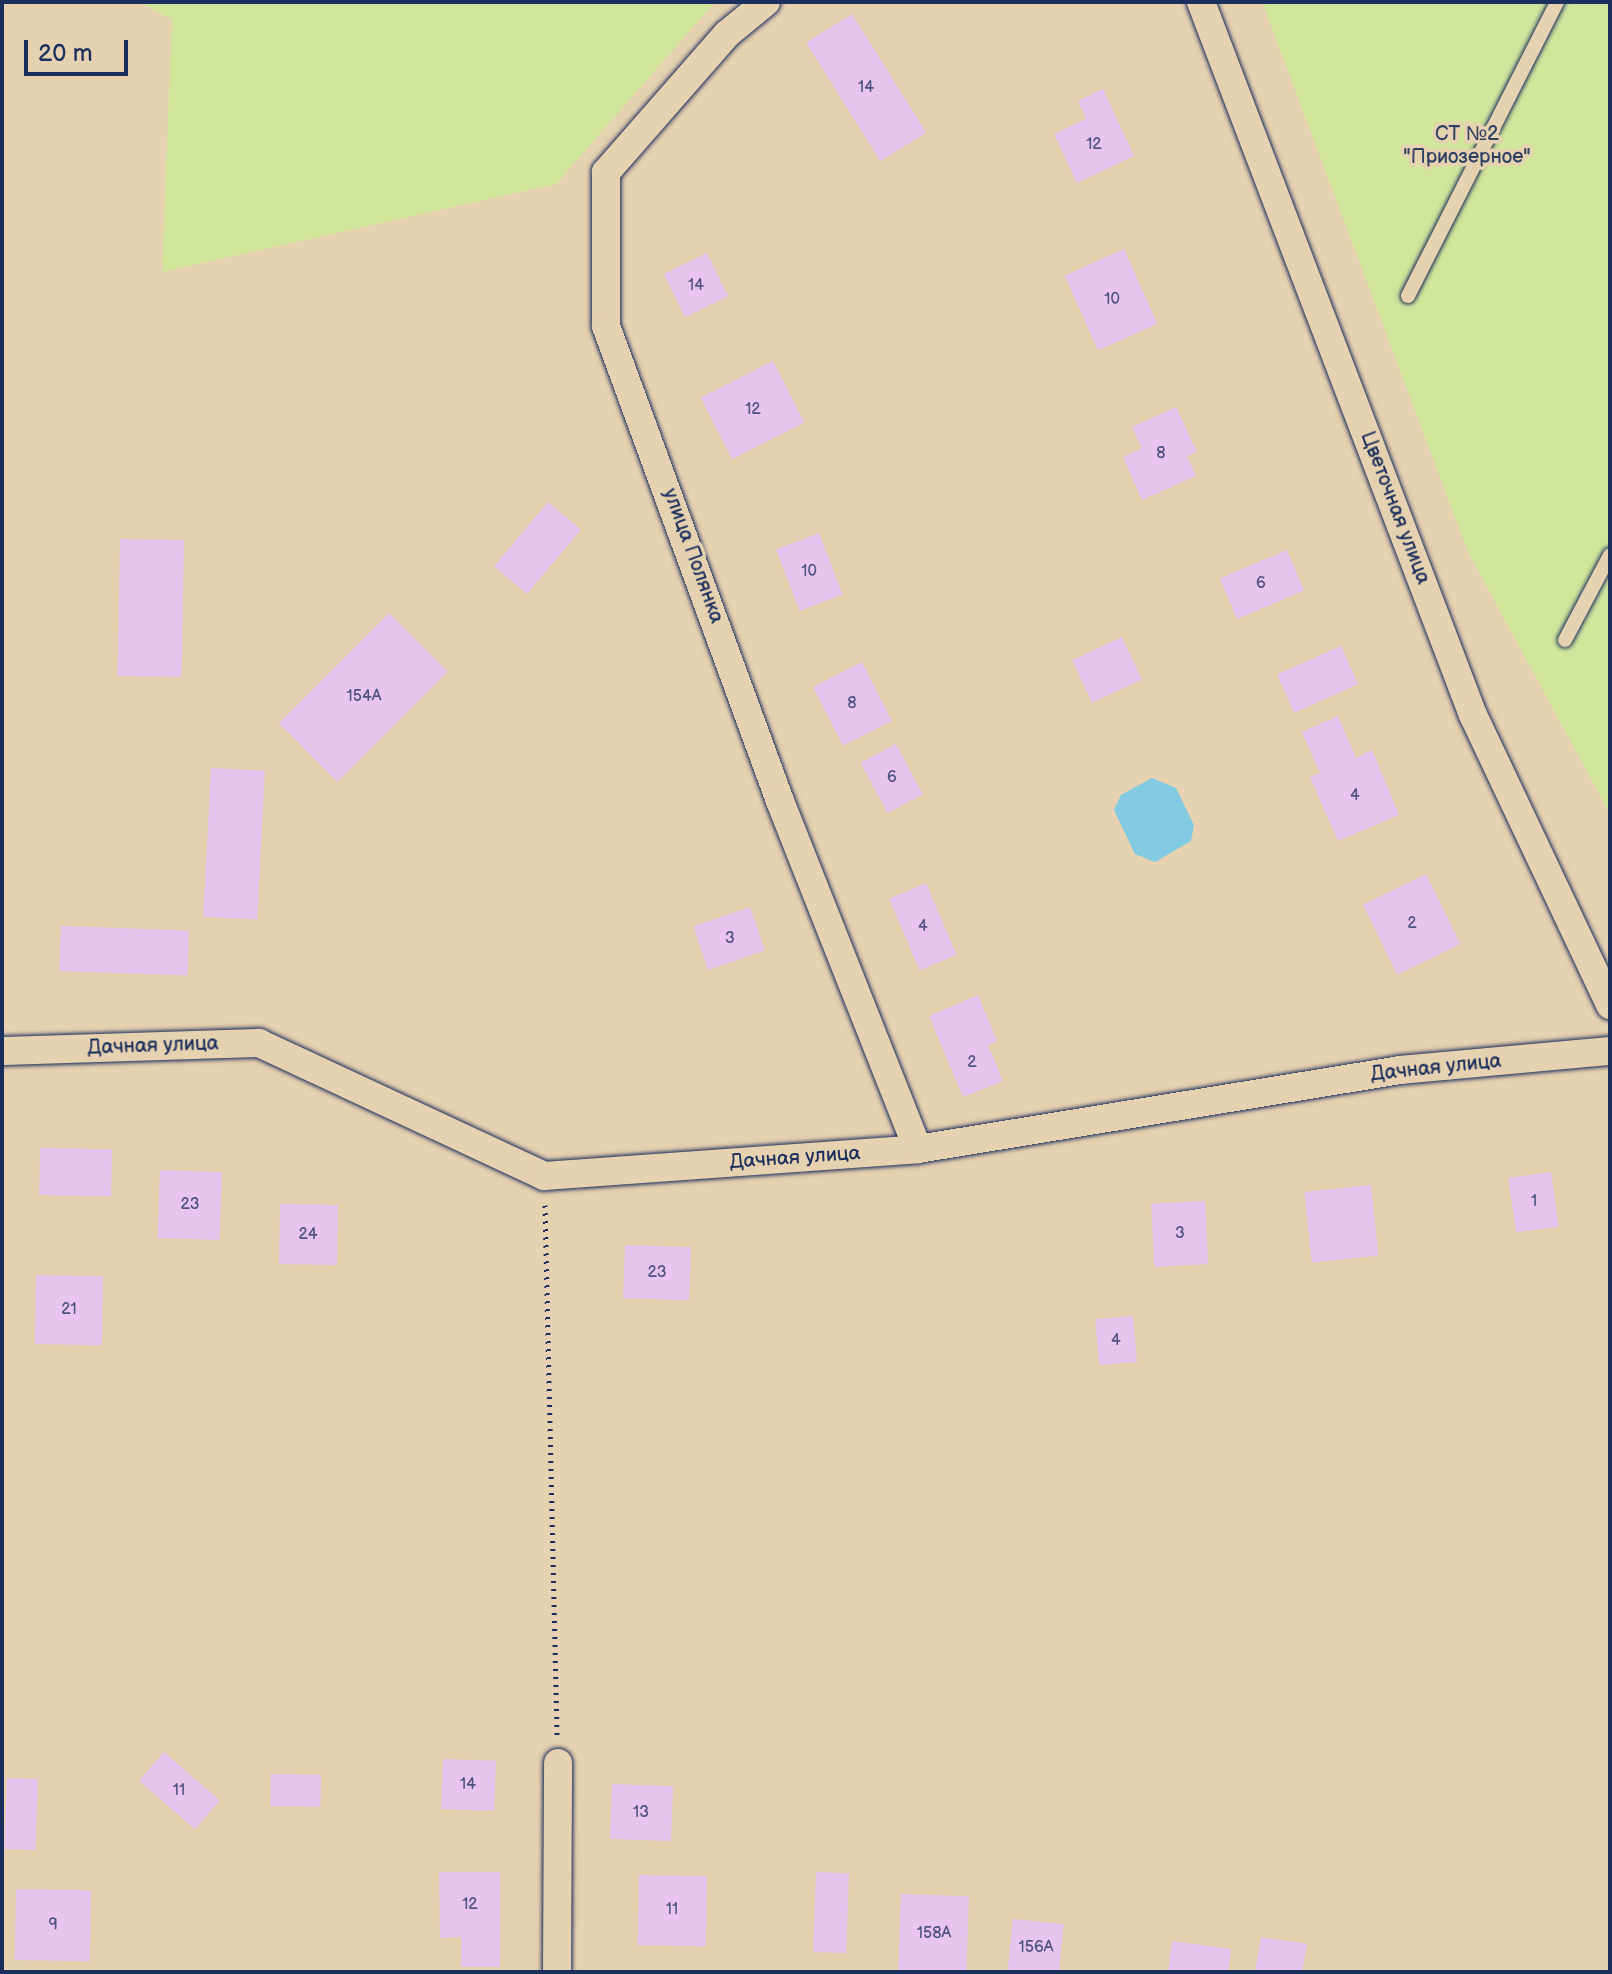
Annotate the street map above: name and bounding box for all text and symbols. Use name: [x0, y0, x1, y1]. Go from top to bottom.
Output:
scale bar: [28, 24, 132, 74]
text: 20 m: [38, 39, 93, 68]
house number: 14: [858, 78, 874, 98]
park label: СТ №2 "Приозерное": [1403, 122, 1531, 169]
house number: 12: [1086, 135, 1102, 155]
house number: 14: [688, 276, 704, 296]
house number: 10: [1104, 290, 1120, 310]
house number: 12: [745, 400, 761, 420]
street label: Цветочная улица: [1355, 428, 1435, 588]
house number: 8: [1156, 444, 1166, 464]
street label: улица Полянка: [657, 485, 729, 627]
house number: 10: [801, 562, 817, 582]
house number: 6: [1256, 574, 1266, 594]
house number: 154А: [347, 687, 381, 707]
house number: 8: [847, 694, 857, 714]
house number: 6: [887, 768, 897, 788]
house number: 4: [1350, 786, 1360, 806]
house number: 2: [1407, 914, 1417, 934]
house number: 4: [918, 917, 928, 937]
house number: 3: [725, 929, 735, 949]
street label: Дачная улица: [87, 1032, 219, 1060]
street label: Дачная улица: [1369, 1049, 1503, 1087]
house number: 2: [967, 1053, 977, 1073]
street label: Дачная улица: [729, 1141, 861, 1175]
house number: 1: [1531, 1192, 1537, 1212]
house number: 23: [181, 1195, 199, 1215]
house number: 3: [1175, 1224, 1185, 1244]
house number: 24: [299, 1225, 317, 1245]
house number: 23: [648, 1263, 666, 1283]
house number: 21: [61, 1300, 77, 1320]
house number: 4: [1111, 1331, 1121, 1351]
house number: 14: [460, 1775, 476, 1795]
house number: 11: [173, 1781, 185, 1801]
house number: 13: [633, 1803, 649, 1823]
house number: 12: [462, 1895, 478, 1915]
house number: 11: [666, 1900, 678, 1920]
house number: 9: [48, 1915, 58, 1935]
house number: 158А: [917, 1924, 951, 1944]
house number: 156А: [1019, 1938, 1053, 1958]

